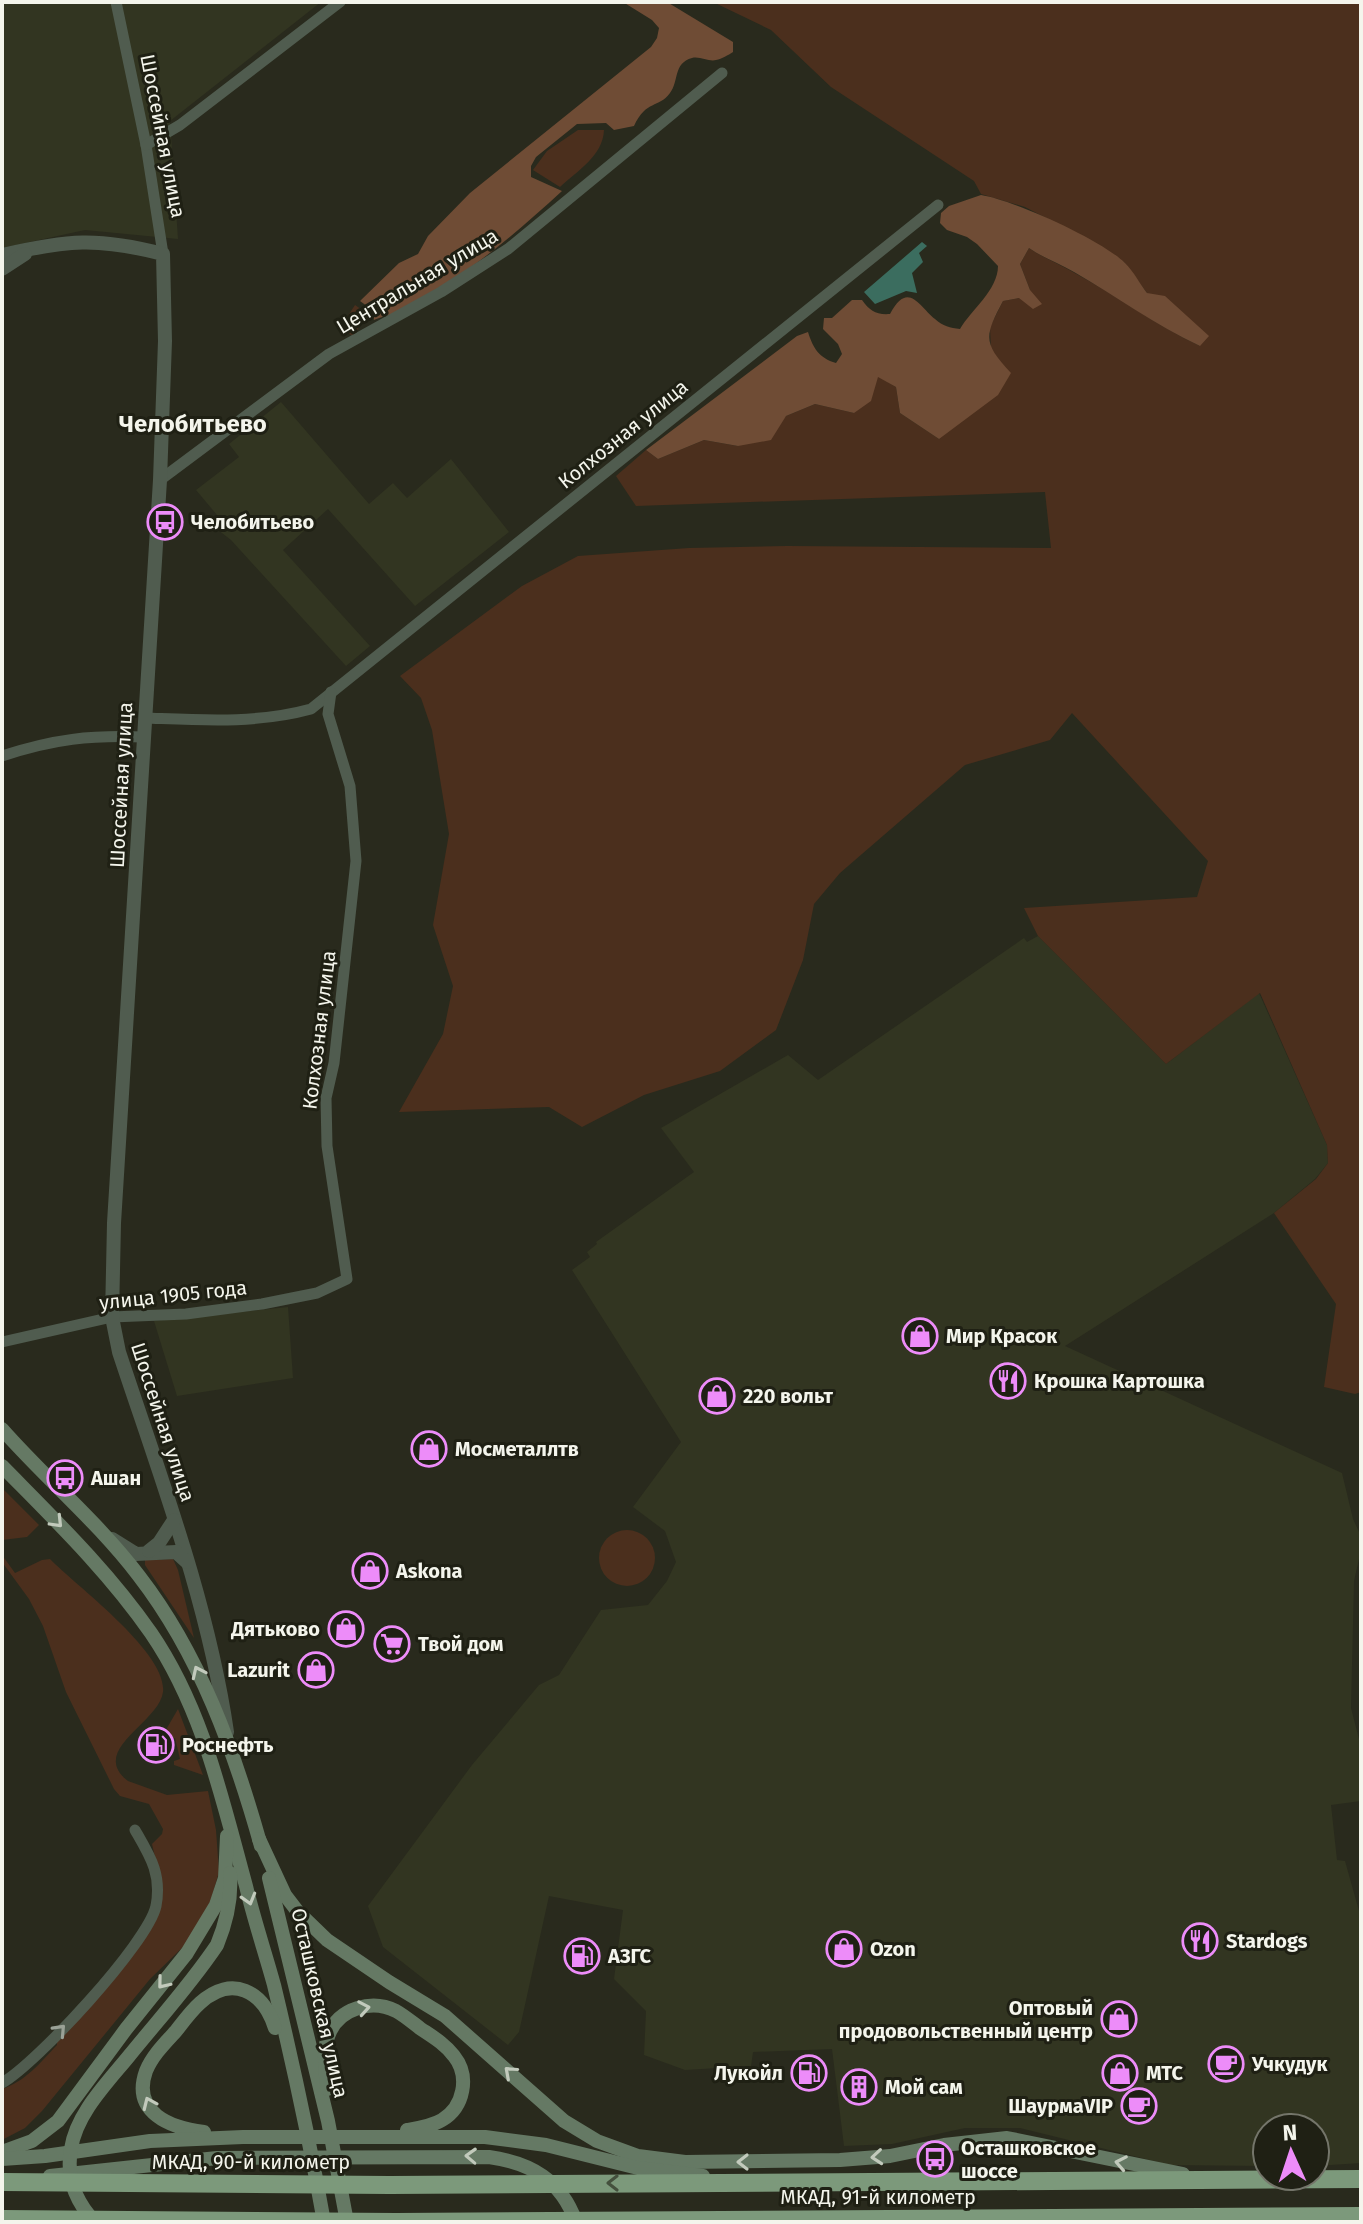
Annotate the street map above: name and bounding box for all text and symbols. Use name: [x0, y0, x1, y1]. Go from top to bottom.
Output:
street label: Шоссейная улица: [135, 52, 191, 220]
street label: Центральная улица: [332, 223, 502, 339]
street label: Колхозная улица: [553, 374, 693, 494]
district label: Челобитьево: [119, 410, 267, 438]
bus stop icon: Челобитьево: [146, 503, 184, 541]
place label: Челобитьево: [191, 510, 314, 534]
street label: Шоссейная улица: [105, 701, 137, 869]
street label: Колхозная улица: [297, 949, 341, 1111]
street label: улица 1905 года: [98, 1275, 248, 1315]
shop icon: Мир Красок: [901, 1317, 939, 1355]
place label: Мир Красок: [946, 1324, 1058, 1348]
street label: Шоссейная улица: [126, 1339, 200, 1505]
restaurant icon: Крошка Картошка: [989, 1362, 1027, 1400]
place label: Крошка Картошка: [1034, 1369, 1205, 1393]
shop icon: 220 вольт: [698, 1377, 736, 1415]
place label: 220 вольт: [743, 1384, 834, 1408]
shop icon: Мосметаллтв: [410, 1430, 448, 1468]
place label: Мосметаллтв: [455, 1437, 579, 1461]
bus stop icon: Ашан: [46, 1459, 84, 1497]
place label: Ашан: [90, 1466, 141, 1490]
one-way arrow: [47, 1513, 62, 1527]
shop icon: Askona: [351, 1552, 389, 1590]
place label: Askona: [395, 1559, 462, 1583]
shop icon: Дятьково: [327, 1610, 365, 1648]
place label: Дятьково: [230, 1617, 320, 1641]
supermarket icon: Твой дом: [373, 1625, 411, 1663]
place label: Твой дом: [418, 1632, 504, 1656]
shop icon: Lazurit: [297, 1651, 335, 1689]
place label: Lazurit: [227, 1658, 290, 1682]
one-way arrow: [192, 1666, 208, 1681]
fuel station icon: Роснефть: [137, 1726, 175, 1764]
place label: Роснефть: [182, 1733, 274, 1757]
one-way arrow: [240, 1891, 256, 1905]
street label: Осташковская улица: [286, 1906, 354, 2100]
restaurant icon: Stardogs: [1181, 1922, 1219, 1960]
place label: Stardogs: [1226, 1929, 1308, 1953]
shop icon: Ozon: [825, 1930, 863, 1968]
fuel station icon: АЗГС: [563, 1937, 601, 1975]
place label: Ozon: [870, 1937, 916, 1961]
place label: АЗГС: [607, 1944, 652, 1968]
one-way arrow: [158, 1974, 173, 1988]
place label: Оптовый продовольственный центр: [839, 1996, 1093, 2043]
shop icon: Оптовый продовольственный центр: [1100, 2000, 1138, 2038]
one-way arrow: [357, 2001, 370, 2018]
one-way arrow: [50, 2025, 64, 2040]
cafe icon: Учкудук: [1207, 2045, 1245, 2083]
place label: Учкудук: [1251, 2052, 1328, 2076]
fuel station icon: Лукойл: [790, 2054, 828, 2092]
shop icon: МТС: [1101, 2054, 1139, 2092]
place label: Лукойл: [714, 2061, 783, 2085]
place label: МТС: [1146, 2061, 1183, 2085]
one-way arrow: [505, 2067, 520, 2082]
building icon: Мой сам: [840, 2068, 878, 2106]
place label: Мой сам: [885, 2075, 963, 2099]
cafe icon: ШаурмаVIP: [1120, 2087, 1158, 2125]
place label: ШаурмаVIP: [1008, 2094, 1113, 2118]
one-way arrow: [143, 2097, 159, 2111]
north arrow: [1251, 2112, 1331, 2192]
text: N: [1282, 2119, 1298, 2146]
place label: Осташковское шоссе: [961, 2136, 1096, 2183]
bus stop icon: Осташковское шоссе: [916, 2140, 954, 2178]
one-way arrow: [464, 2148, 477, 2165]
one-way arrow: [870, 2148, 883, 2165]
street label: МКАД, 90-й километр: [152, 2150, 350, 2174]
one-way arrow: [736, 2153, 749, 2171]
one-way arrow: [1114, 2155, 1128, 2172]
one-way arrow: [606, 2174, 619, 2192]
street label: МКАД, 91-й километр: [780, 2185, 976, 2209]

